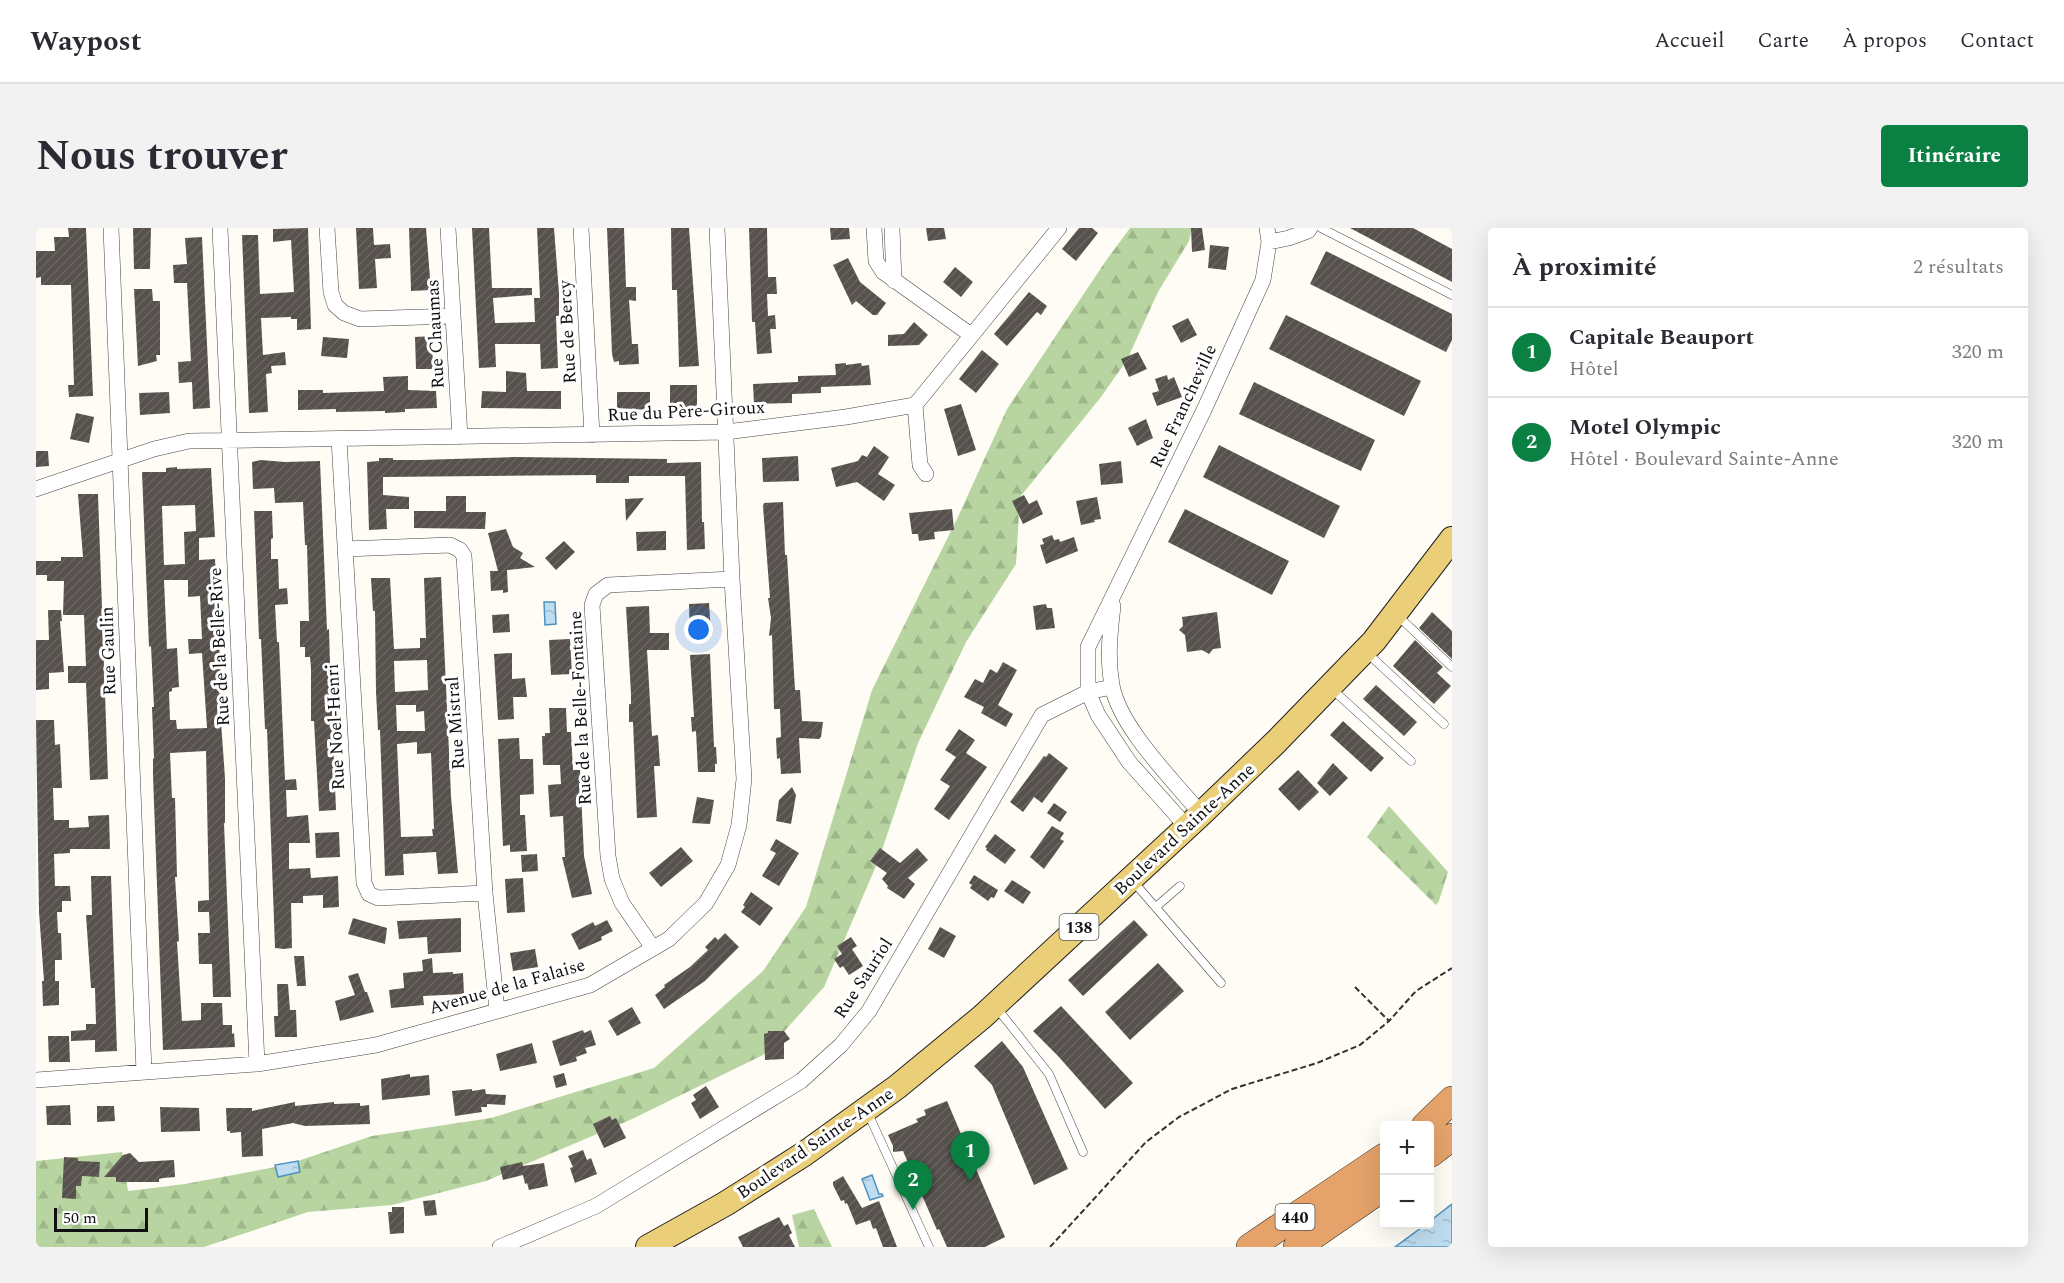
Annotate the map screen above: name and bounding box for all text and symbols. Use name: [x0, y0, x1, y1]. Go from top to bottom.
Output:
text: Waypost: [30, 20, 141, 63]
text: Accueil: [1654, 25, 1725, 57]
text: Carte: [1758, 25, 1809, 57]
text: À propos: [1842, 25, 1927, 57]
text: Contact: [1960, 25, 2034, 57]
text: Nous trouver: [36, 125, 288, 188]
button: Itinéraire: [1881, 125, 2028, 187]
text: À proximité: [1512, 247, 1657, 287]
text: 2 résultats: [1913, 252, 2004, 282]
street label: Rue de Bercy: [551, 278, 584, 384]
street label: Rue Chaumas: [419, 279, 452, 389]
text: Capitale Beauport: [1569, 321, 1754, 354]
text: 1: [1526, 337, 1537, 367]
text: 320 m: [1952, 337, 2004, 367]
street label: Rue Francheville: [1143, 340, 1224, 473]
text: Hôtel: [1569, 354, 1619, 384]
street label: Rue du Père-Giroux: [607, 394, 766, 429]
text: Motel Olympic: [1569, 411, 1721, 444]
text: 2: [1526, 427, 1537, 457]
text: 320 m: [1952, 427, 2004, 457]
text: Hôtel · Boulevard Sainte-Anne: [1569, 444, 1839, 474]
street label: Rue de la Belle-Rive: [202, 567, 237, 727]
street label: Rue Gaulin: [93, 606, 124, 696]
street label: Rue de la Belle-Fontaine: [562, 610, 599, 806]
your location: [684, 615, 713, 644]
street label: Rue Noel-Henri: [319, 663, 352, 791]
street label: Rue Mistral: [439, 675, 472, 771]
street label: Boulevard Sainte-Anne: [1108, 757, 1261, 902]
road number: 138: [1060, 914, 1098, 940]
street label: Rue Sauriol: [827, 932, 900, 1024]
street label: Avenue de la Falaise: [426, 951, 588, 1022]
street label: Boulevard Sainte-Anne: [731, 1081, 899, 1206]
map controls: [1380, 1121, 1434, 1229]
button: +: [1380, 1121, 1434, 1175]
pin: 1: [950, 1132, 990, 1181]
pin: 2: [894, 1160, 932, 1210]
button: −: [1380, 1175, 1434, 1229]
road number: 440: [1276, 1204, 1314, 1230]
scale bar: [54, 1205, 148, 1232]
text: 50 m: [63, 1206, 97, 1230]

